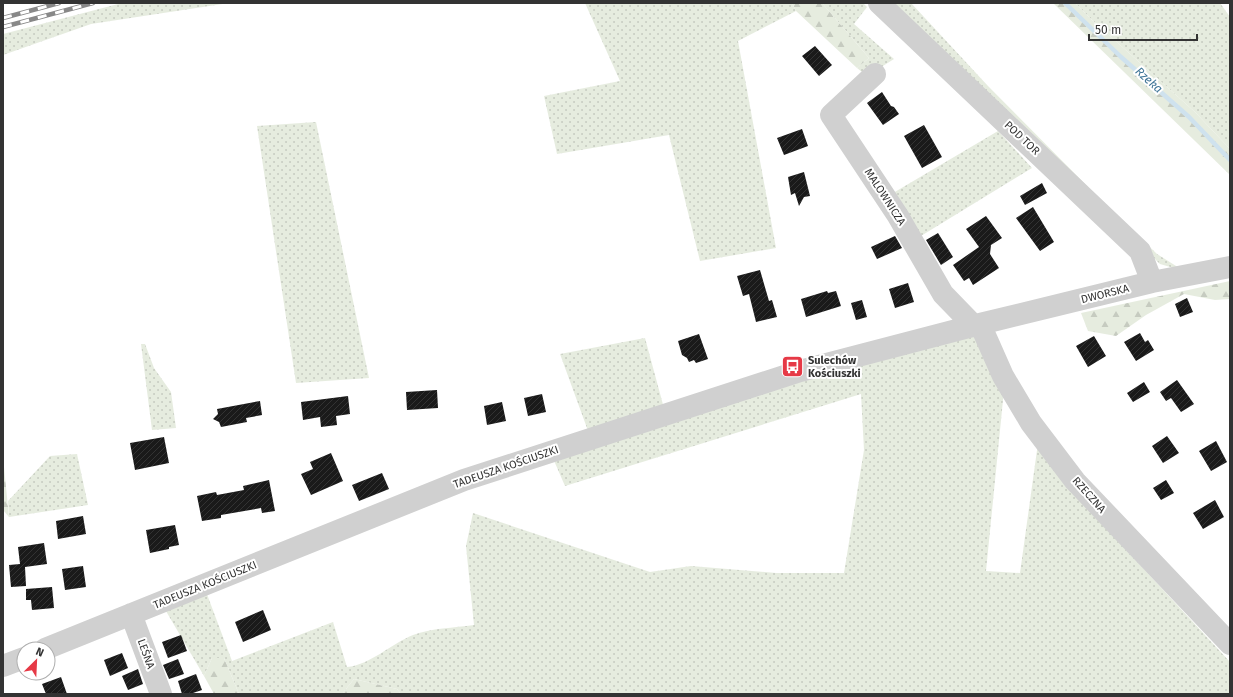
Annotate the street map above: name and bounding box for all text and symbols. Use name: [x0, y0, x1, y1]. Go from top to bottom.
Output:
scale bar: [1089, 16, 1197, 42]
text: 50 m: [1095, 23, 1121, 37]
water label: Rzeka: [1132, 64, 1166, 96]
street label: POD TOR: [1002, 118, 1043, 158]
street label: MALOWNICZA: [862, 166, 909, 229]
street label: DWORSKA: [1080, 282, 1131, 306]
bus stop icon: Sulechów Kościuszki: [780, 353, 806, 379]
place label: Sulechów Kościuszki: [808, 354, 861, 380]
street label: TADEUSZA KOŚCIUSZKI: [451, 442, 560, 491]
street label: RZECZNA: [1070, 474, 1109, 516]
street label: TADEUSZA KOŚCIUSZKI: [151, 557, 259, 612]
street label: LEŚNA: [135, 637, 159, 671]
north arrow: [16, 641, 56, 681]
text: N: [34, 645, 46, 660]

